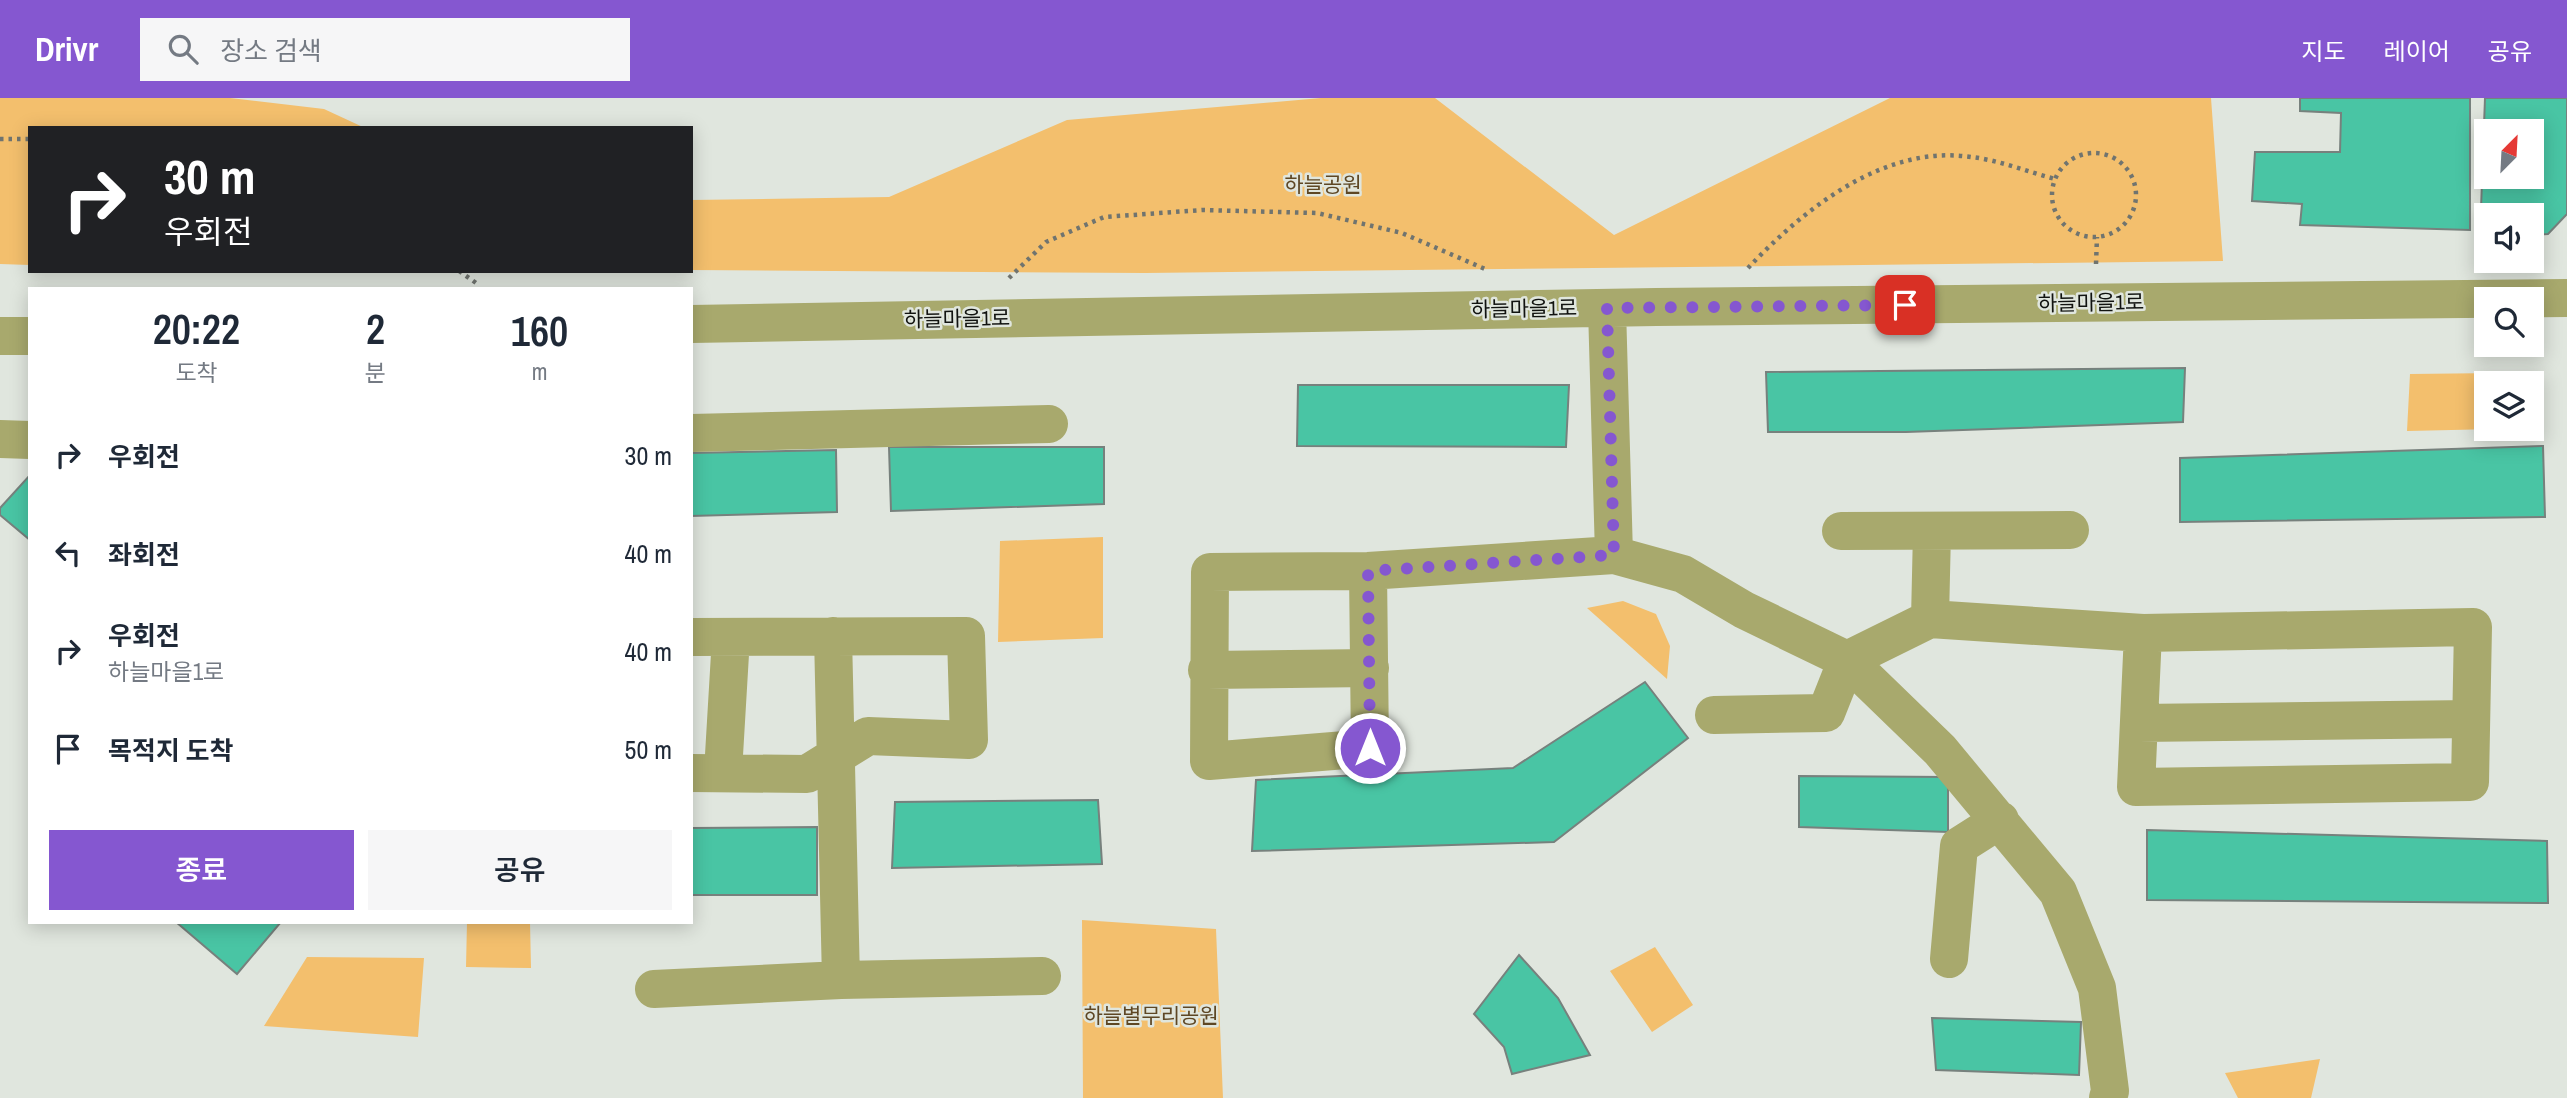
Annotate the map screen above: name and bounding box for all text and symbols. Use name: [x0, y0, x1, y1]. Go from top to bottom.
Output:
search box: [140, 18, 630, 81]
text: Drivr: [35, 27, 98, 71]
icon: search: [164, 30, 202, 68]
text: 장소 검색: [220, 33, 322, 68]
text: 지도: [2301, 35, 2346, 67]
text: 레이어: [2384, 35, 2450, 67]
text: 공유: [2488, 35, 2532, 67]
north arrow: [2474, 119, 2544, 189]
map controls: [2474, 119, 2544, 441]
text: 30 m: [164, 143, 256, 209]
icon: right: [49, 154, 140, 245]
park label: 하늘공원: [1284, 170, 1362, 199]
button: sound: [2474, 203, 2544, 273]
text: 우회전: [164, 210, 252, 253]
pin: [1875, 275, 1935, 335]
icon: arrive: [1886, 286, 1924, 324]
street label: 하늘마을1로: [2038, 287, 2144, 318]
button: search: [2474, 287, 2544, 357]
street label: 하늘마을1로: [1471, 293, 1577, 324]
text: 20:22: [153, 301, 240, 357]
text: 2: [366, 301, 385, 357]
text: 160: [511, 303, 568, 359]
street label: 하늘마을1로: [904, 303, 1010, 334]
text: m: [532, 356, 547, 387]
text: 도착: [175, 357, 218, 388]
text: 분: [365, 357, 386, 388]
button: layers: [2474, 371, 2544, 441]
icon: right: [49, 436, 87, 474]
text: 30 m: [625, 438, 672, 473]
text: 우회전: [108, 439, 180, 474]
icon: left: [49, 534, 87, 572]
text: 40 m: [625, 536, 672, 571]
text: 좌회전: [108, 537, 180, 572]
text: 우회전: [108, 618, 180, 653]
icon: right: [49, 632, 87, 670]
text: 40 m: [625, 634, 672, 669]
text: 하늘마을1로: [108, 656, 224, 687]
position arrow: [1333, 711, 1407, 785]
icon: arrive: [49, 730, 87, 768]
text: 50 m: [625, 732, 672, 767]
text: 목적지 도착: [108, 733, 234, 768]
button: 종료: [49, 830, 354, 910]
button: 공유: [368, 830, 672, 910]
park label: 하늘별무리공원: [1083, 1001, 1219, 1030]

